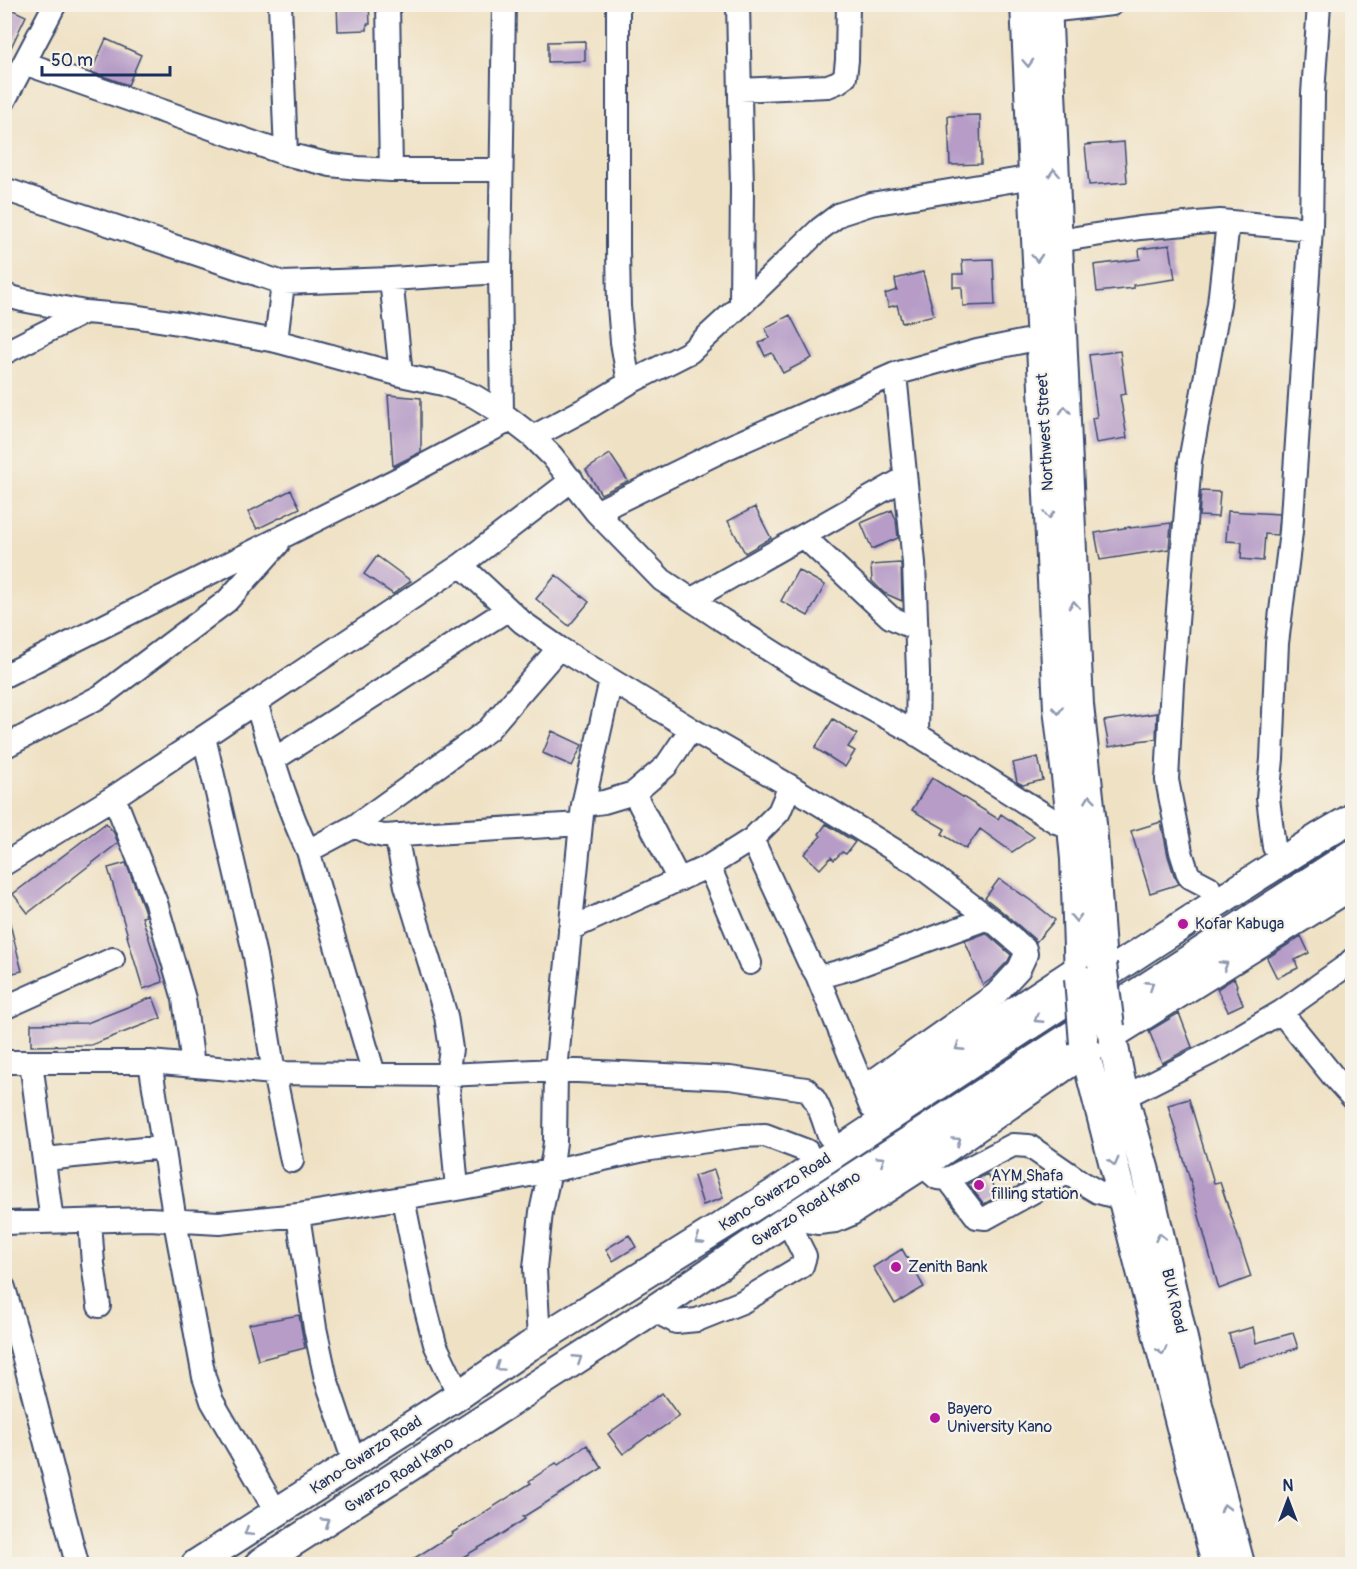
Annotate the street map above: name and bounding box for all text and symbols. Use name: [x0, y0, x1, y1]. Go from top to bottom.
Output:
scale bar: [42, 39, 170, 77]
text: 50 m: [51, 49, 93, 72]
one-way arrow: [1021, 58, 1034, 67]
one-way arrow: [1048, 169, 1061, 178]
one-way arrow: [1030, 253, 1043, 262]
street label: Northwest Street: [1032, 372, 1058, 492]
one-way arrow: [1059, 405, 1072, 414]
one-way arrow: [1042, 511, 1055, 520]
one-way arrow: [1068, 600, 1081, 609]
one-way arrow: [1051, 706, 1064, 715]
one-way arrow: [1084, 794, 1096, 803]
one-way arrow: [1070, 913, 1083, 922]
place label: Kofar Kabuga: [1195, 914, 1284, 934]
marker: Kofar Kabuga: [1176, 917, 1190, 931]
one-way arrow: [1218, 960, 1228, 972]
one-way arrow: [1144, 981, 1155, 992]
one-way arrow: [1034, 1012, 1045, 1023]
one-way arrow: [955, 1040, 966, 1051]
one-way arrow: [950, 1137, 961, 1148]
street label: Kano-Gwarzo Road: [715, 1148, 835, 1236]
one-way arrow: [874, 1156, 885, 1167]
one-way arrow: [1106, 1156, 1119, 1166]
street label: Gwarzo Road Kano: [748, 1166, 865, 1252]
place label: AYM Shafa filling station: [991, 1166, 1079, 1204]
marker: AYM Shafa filling station: [972, 1178, 986, 1192]
one-way arrow: [1154, 1232, 1167, 1242]
one-way arrow: [695, 1233, 705, 1245]
place label: Zenith Bank: [908, 1257, 988, 1277]
marker: Zenith Bank: [889, 1260, 903, 1274]
street label: BUK Road: [1157, 1267, 1191, 1335]
one-way arrow: [1154, 1346, 1167, 1356]
one-way arrow: [571, 1355, 582, 1366]
one-way arrow: [494, 1360, 505, 1371]
place label: Bayero University Kano: [947, 1399, 1053, 1437]
street label: Kano-Gwarzo Road: [306, 1411, 426, 1499]
marker: Bayero University Kano: [928, 1411, 942, 1425]
street label: Gwarzo Road Kano: [341, 1432, 458, 1518]
north arrow: [1258, 1470, 1318, 1530]
text: N: [1283, 1476, 1294, 1496]
one-way arrow: [1219, 1503, 1232, 1513]
one-way arrow: [320, 1517, 330, 1529]
one-way arrow: [244, 1524, 254, 1536]

